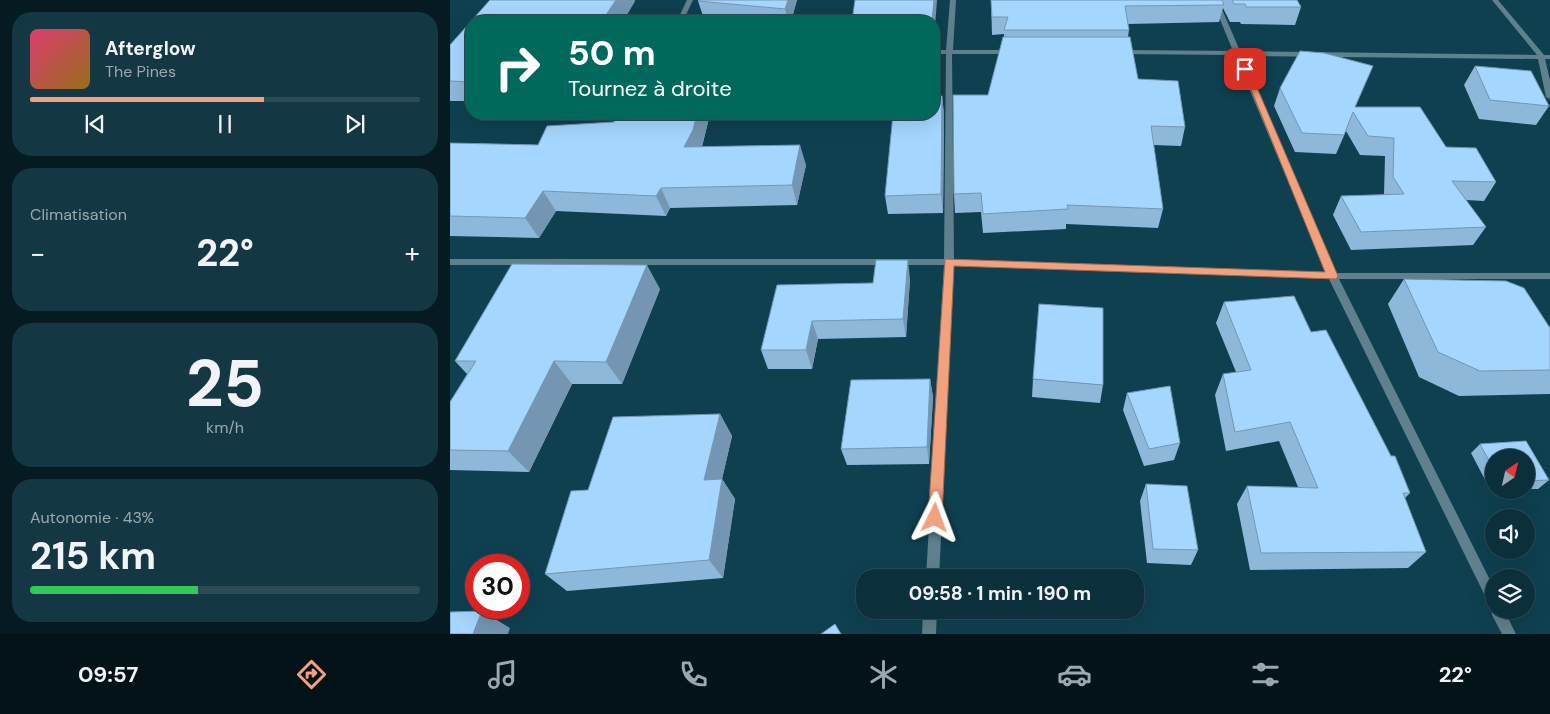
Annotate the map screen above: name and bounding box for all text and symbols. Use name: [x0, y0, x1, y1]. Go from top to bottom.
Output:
text: 50 m: [568, 30, 656, 76]
icon: right: [485, 35, 550, 100]
text: Afterglow: [105, 36, 196, 61]
pin: [1224, 48, 1266, 90]
icon: arrive: [1231, 55, 1259, 83]
text: The Pines: [105, 61, 176, 82]
text: Tournez à droite: [568, 74, 732, 103]
icon: previous: [81, 110, 109, 138]
icon: pause: [211, 110, 239, 138]
icon: next: [341, 110, 369, 138]
text: Climatisation: [30, 204, 127, 225]
text: 22°: [196, 228, 254, 278]
text: −: [30, 235, 45, 272]
text: +: [405, 235, 420, 272]
text: 25: [186, 342, 264, 426]
text: km/h: [206, 417, 244, 438]
north arrow: [1485, 449, 1535, 499]
map controls: [1485, 449, 1535, 619]
position arrow: [908, 491, 960, 543]
text: Autonomie · 43%: [30, 507, 154, 528]
button: sound: [1485, 509, 1535, 559]
text: 215 km: [30, 531, 156, 581]
speed limit sign: 30: [465, 554, 530, 619]
button: layers: [1485, 569, 1535, 619]
text: 09:58 · 1 min · 190 m: [909, 581, 1091, 606]
icon: directions: [294, 657, 329, 692]
icon: music: [485, 657, 520, 692]
icon: phone: [676, 657, 711, 692]
icon: climate: [866, 657, 901, 692]
icon: car: [1057, 657, 1092, 692]
icon: filters: [1248, 657, 1283, 692]
text: 09:57: [78, 660, 138, 689]
text: 22°: [1439, 660, 1472, 689]

